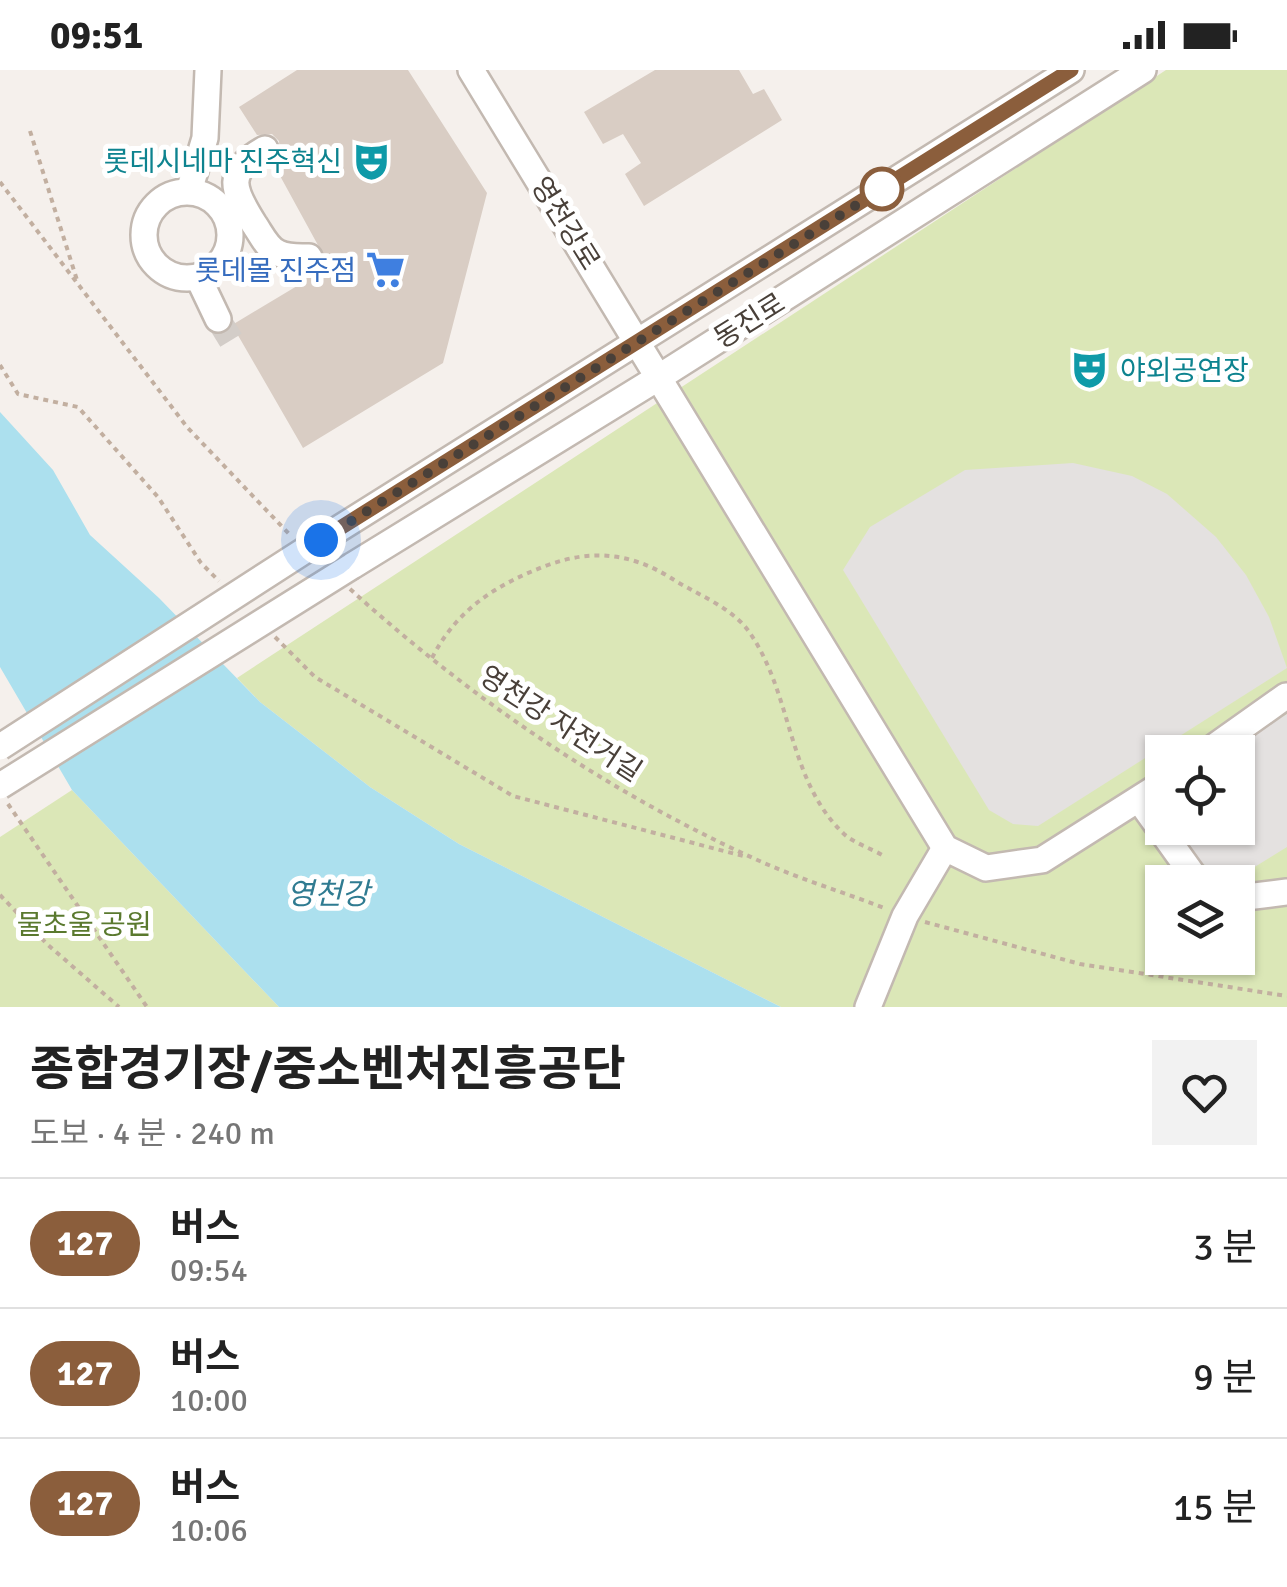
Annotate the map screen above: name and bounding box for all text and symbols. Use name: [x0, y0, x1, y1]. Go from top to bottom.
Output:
text: 09:51: [50, 12, 143, 59]
theatre icon: 롯데시네마 진주혁신: [351, 140, 393, 182]
place label: 롯데시네마 진주혁신: [104, 145, 342, 179]
unlabelled marker: [861, 168, 903, 210]
street label: 영천강로: [523, 171, 607, 276]
supermarket icon: 롯데몰 진주점: [365, 249, 407, 291]
place label: 롯데몰 진주점: [195, 254, 356, 288]
street label: 동진로: [708, 286, 791, 356]
theatre icon: 야외공연장: [1069, 349, 1111, 391]
place label: 야외공연장: [1120, 354, 1249, 388]
your location: [296, 515, 346, 565]
street label: 영천강 자전거길: [473, 659, 648, 789]
map controls: [1145, 735, 1255, 975]
button: locate: [1145, 735, 1255, 845]
button: layers: [1145, 865, 1255, 975]
water label: 영천강: [287, 876, 373, 913]
park label: 물초울 공원: [17, 908, 151, 942]
text: 종합경기장/중소벤처진흥공단: [30, 1040, 626, 1099]
button: heart: [1152, 1040, 1257, 1145]
text: 도보 · 4 분 · 240 m: [30, 1114, 275, 1153]
text: 버스: [170, 1204, 240, 1251]
text: 127: [57, 1222, 113, 1265]
text: 3 분: [1193, 1224, 1257, 1271]
text: 09:54: [170, 1251, 248, 1290]
text: 버스: [170, 1334, 240, 1381]
text: 127: [57, 1352, 113, 1395]
text: 9 분: [1193, 1354, 1257, 1401]
text: 10:00: [170, 1381, 248, 1420]
text: 버스: [170, 1464, 240, 1511]
text: 127: [57, 1482, 113, 1525]
text: 15 분: [1173, 1484, 1257, 1531]
text: 10:06: [170, 1511, 248, 1550]

